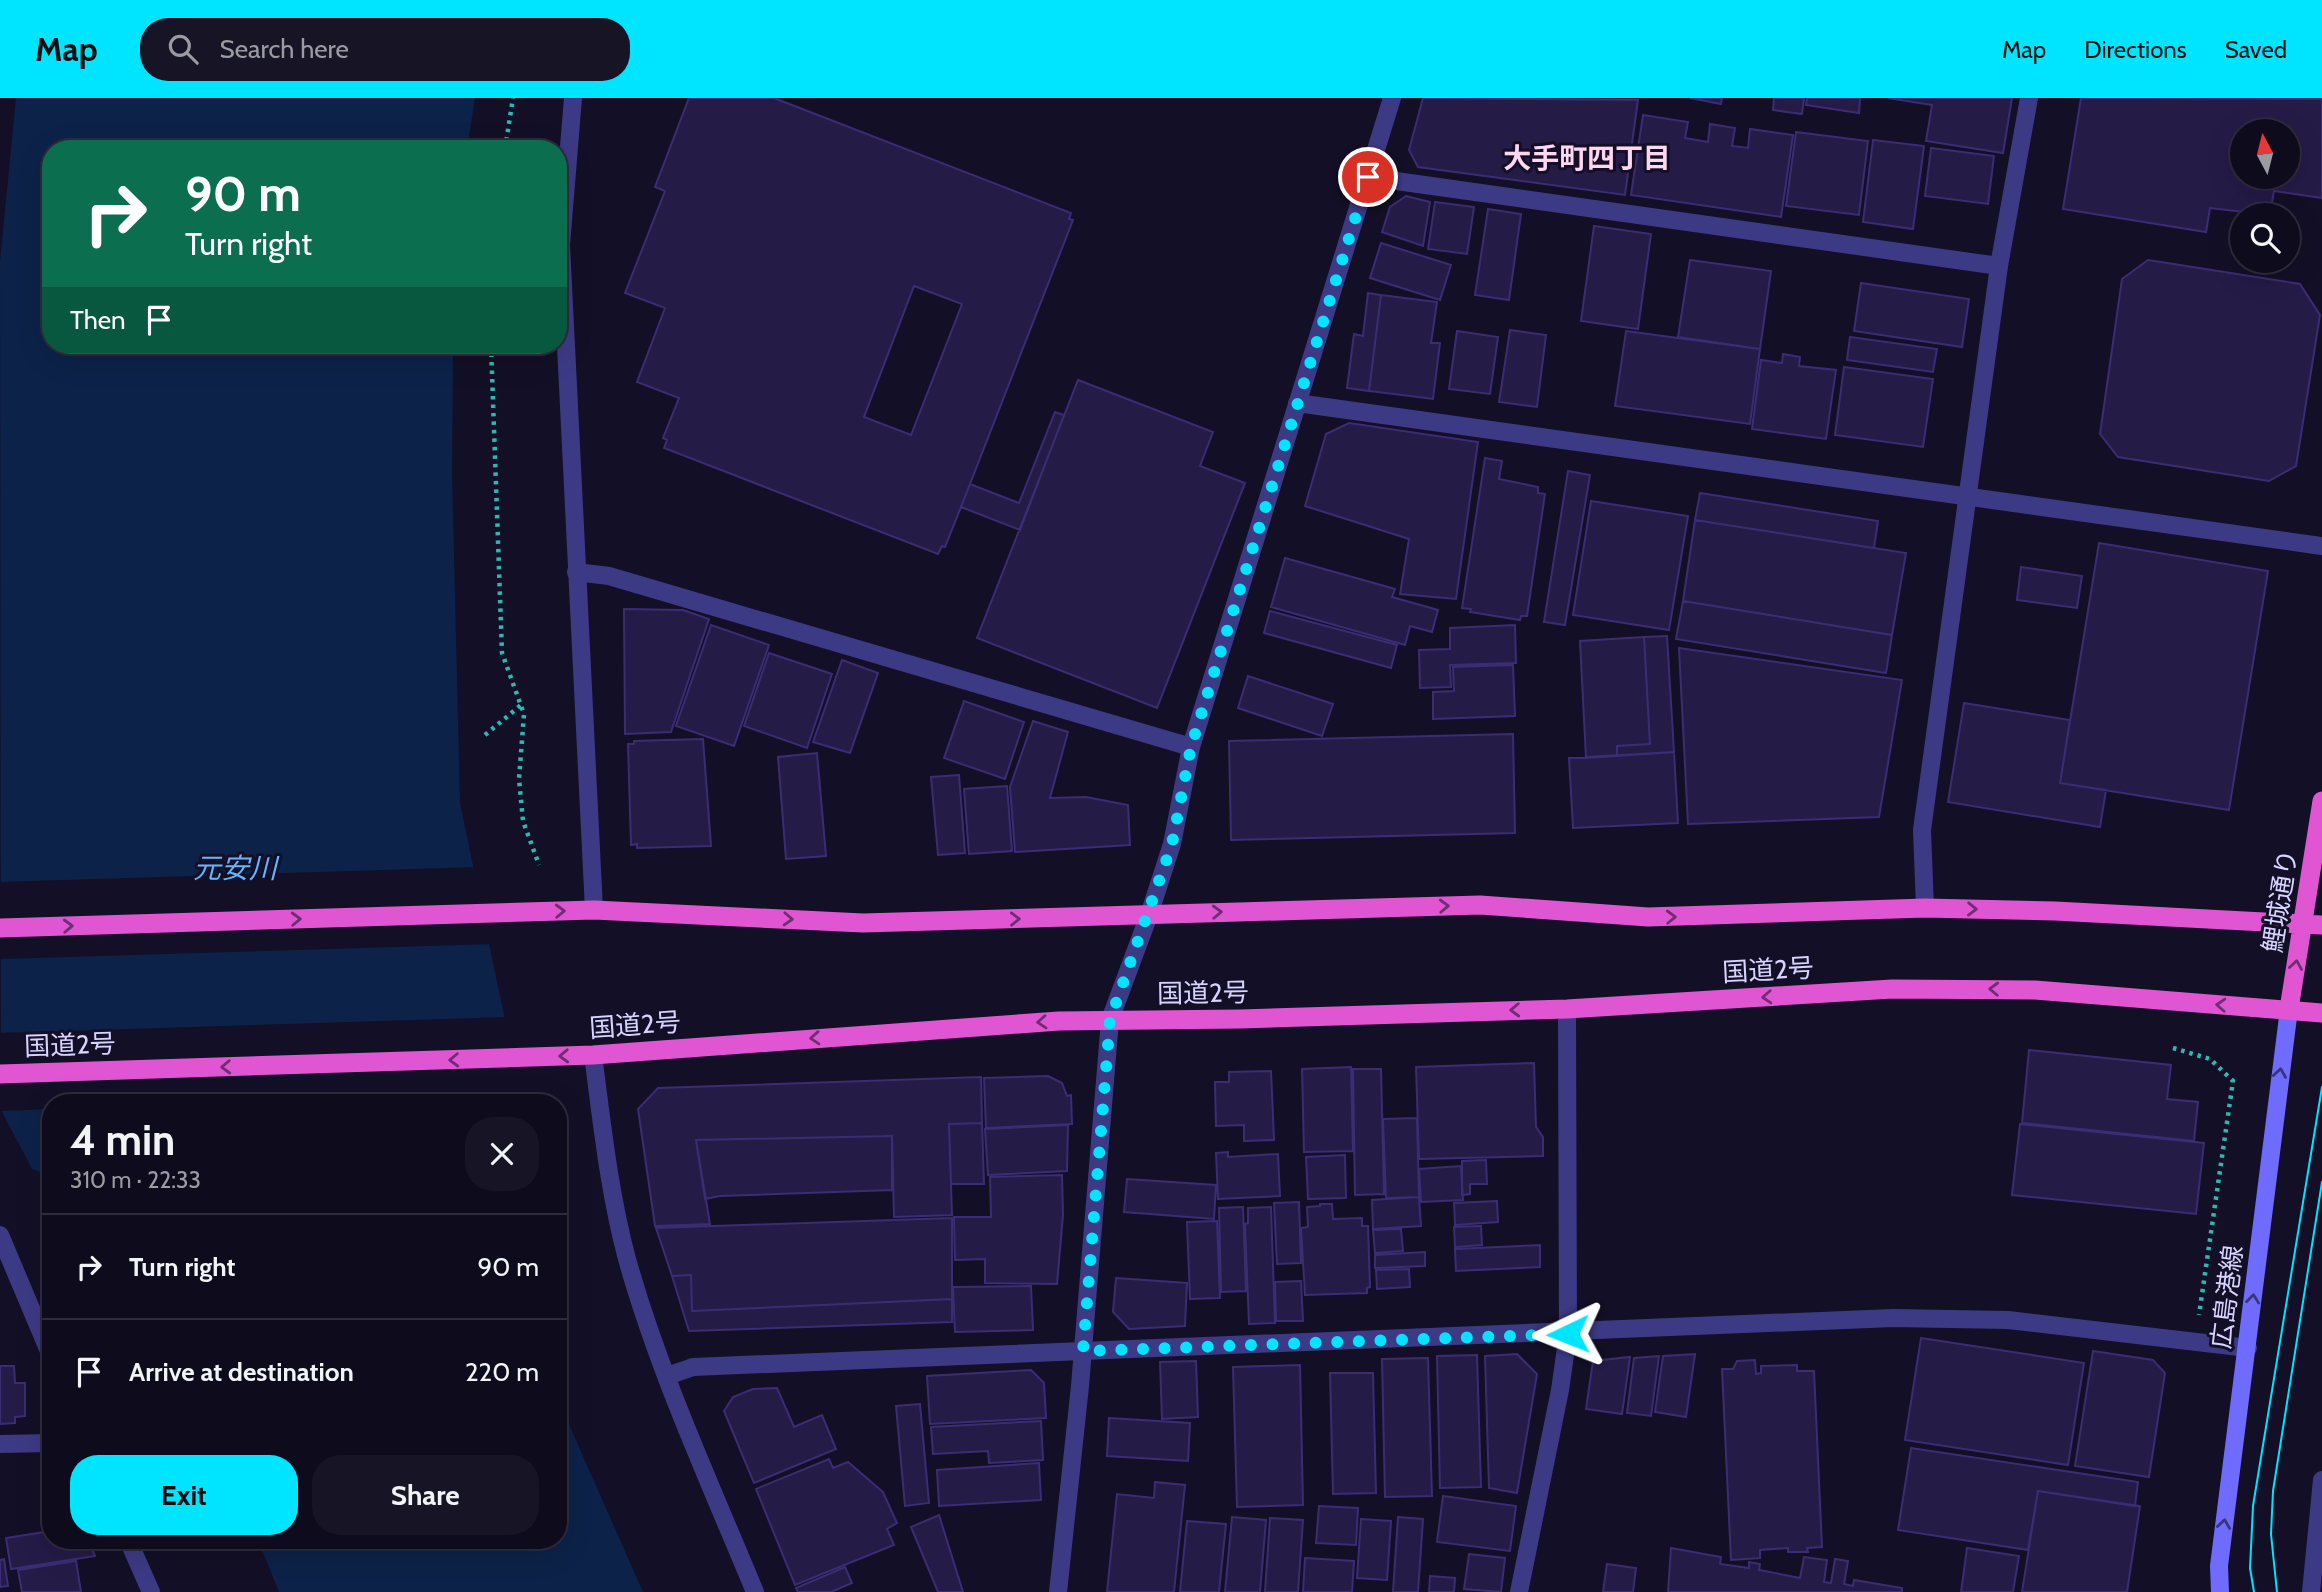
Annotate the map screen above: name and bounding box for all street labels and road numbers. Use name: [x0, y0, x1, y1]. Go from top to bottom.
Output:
street label: 鯉城通り: [2256, 847, 2304, 955]
street label: 国道2号: [1721, 952, 1815, 988]
street label: 国道2号: [1157, 976, 1249, 1010]
street label: 国道2号: [588, 1006, 682, 1044]
street label: 国道2号: [24, 1027, 116, 1063]
street label: 広島港線: [2205, 1243, 2249, 1351]

